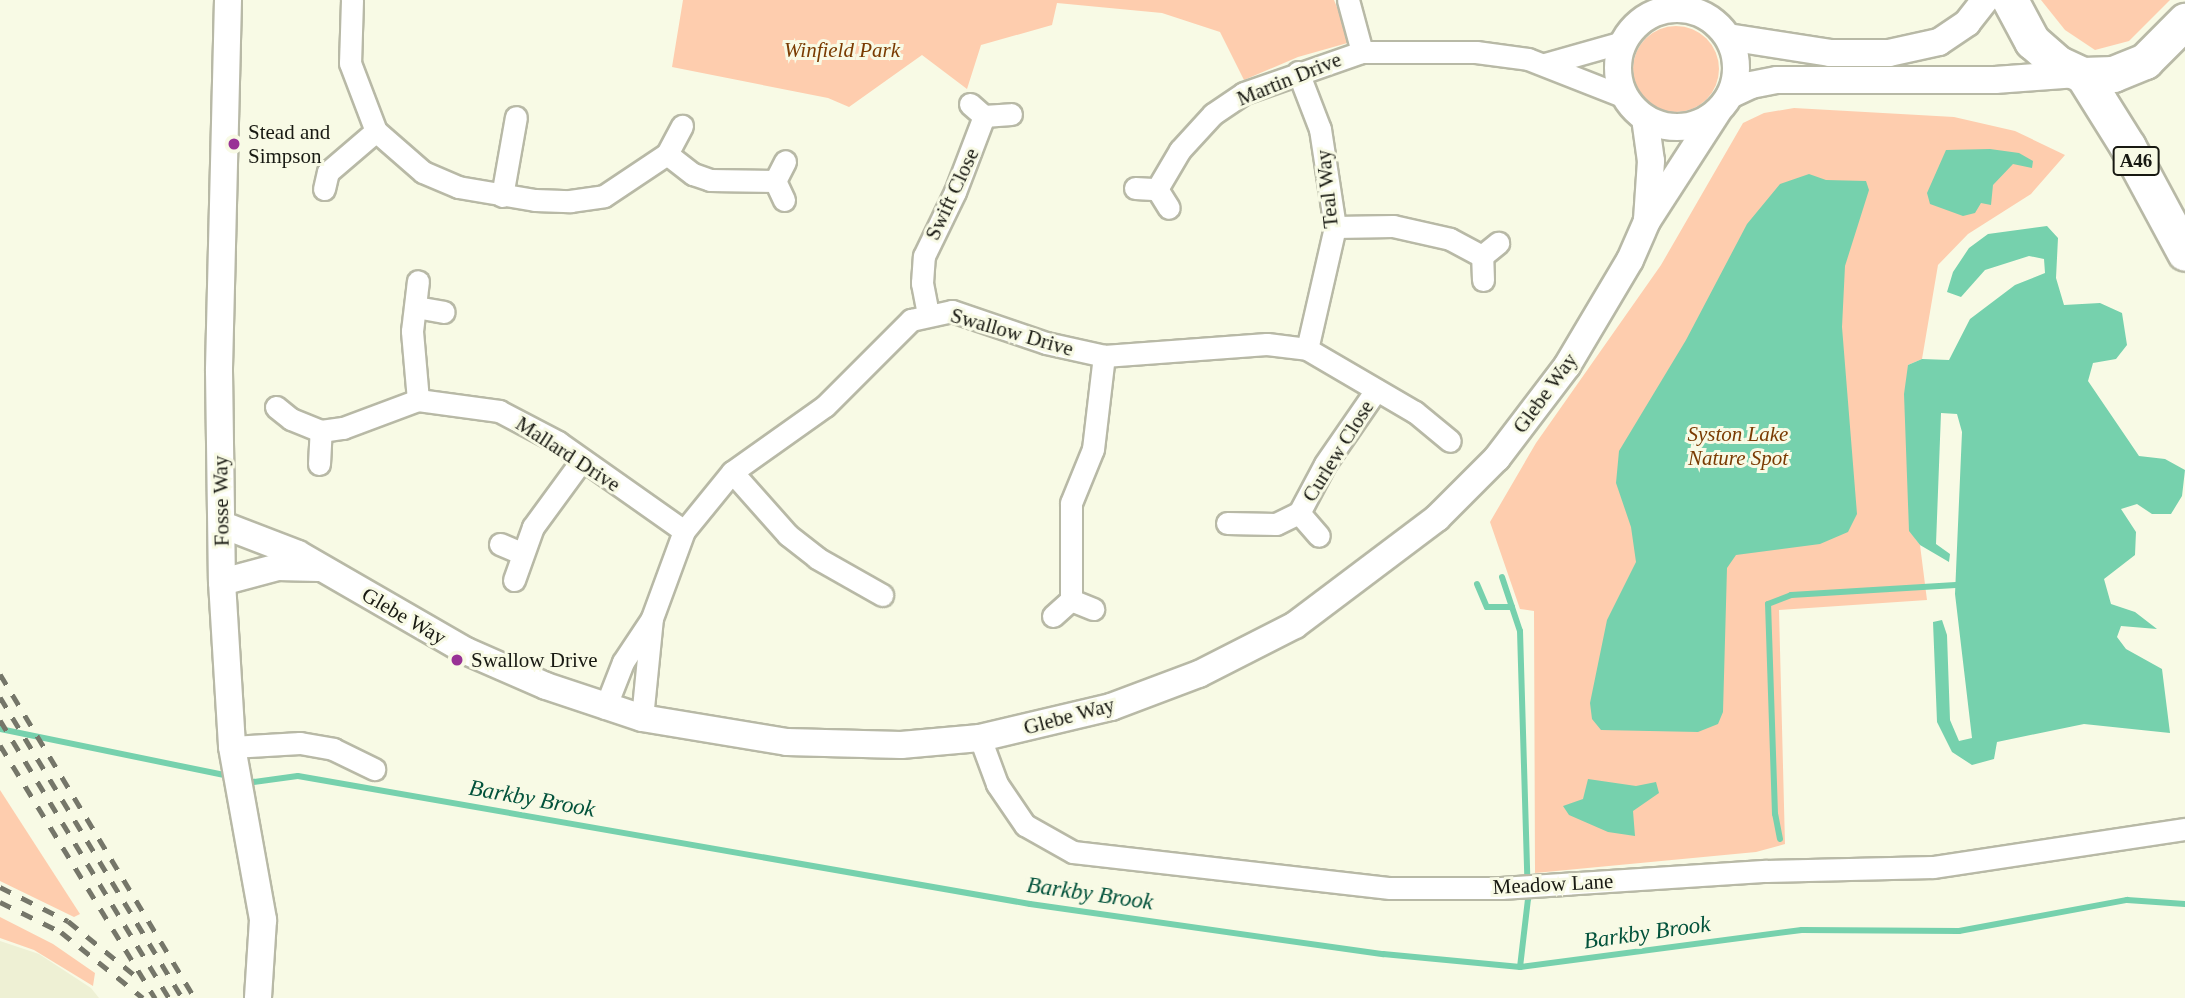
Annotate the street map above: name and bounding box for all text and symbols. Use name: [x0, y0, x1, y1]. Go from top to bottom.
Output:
park label: Winfield Park: [784, 37, 900, 63]
street label: Martin Drive: [1233, 47, 1345, 111]
place label: Stead and Simpson: [248, 119, 330, 169]
marker: Stead and Simpson: [226, 136, 242, 152]
street label: Swift Close: [920, 144, 984, 244]
road number: A46: [2112, 146, 2160, 176]
street label: Teal Way: [1310, 148, 1344, 230]
street label: Swallow Drive: [948, 302, 1076, 362]
street label: Glebe Way: [1507, 348, 1583, 438]
street label: Curlew Close: [1297, 396, 1379, 506]
street label: Mallard Drive: [511, 411, 625, 497]
park label: Syston Lake Nature Spot: [1688, 421, 1788, 471]
street label: Fosse Way: [208, 455, 234, 547]
street label: Glebe Way: [357, 582, 451, 650]
place label: Swallow Drive: [471, 647, 598, 673]
marker: Swallow Drive: [449, 652, 465, 668]
street label: Glebe Way: [1021, 692, 1117, 740]
water label: Barkby Brook: [467, 774, 597, 824]
street label: Meadow Lane: [1492, 868, 1614, 900]
water label: Barkby Brook: [1025, 871, 1155, 917]
water label: Barkby Brook: [1582, 910, 1712, 956]

